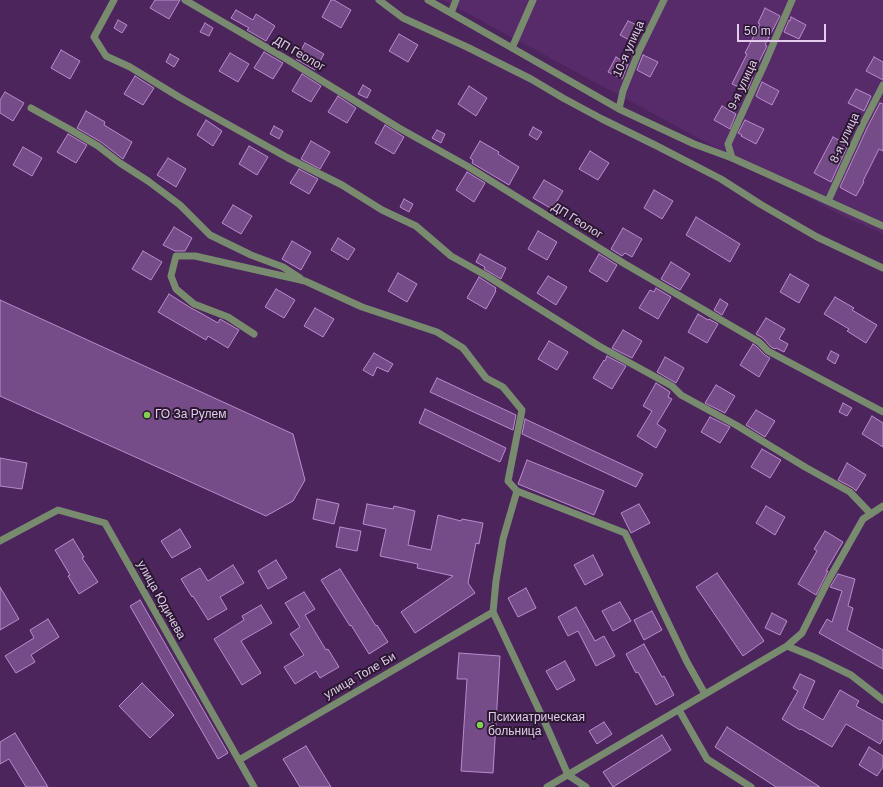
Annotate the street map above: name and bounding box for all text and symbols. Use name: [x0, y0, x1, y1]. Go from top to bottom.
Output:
scale bar: [739, 16, 828, 42]
street label: 10-я улица: [610, 19, 648, 79]
text: 50 m: [744, 24, 771, 38]
street label: ДП Геолог: [271, 34, 327, 74]
street label: 9-я улица: [725, 58, 761, 112]
street label: 8-я улица: [827, 111, 863, 165]
street label: ДП Геолог: [549, 200, 605, 242]
place label: ГО За Рулем: [155, 408, 226, 422]
marker: ГО За Рулем: [142, 410, 152, 420]
street label: улица Юдичева: [134, 558, 188, 642]
street label: улица Толе Би: [321, 650, 399, 702]
place label: Психиатрическая больница: [488, 711, 585, 739]
marker: Психиатрическая больница: [475, 720, 485, 730]

